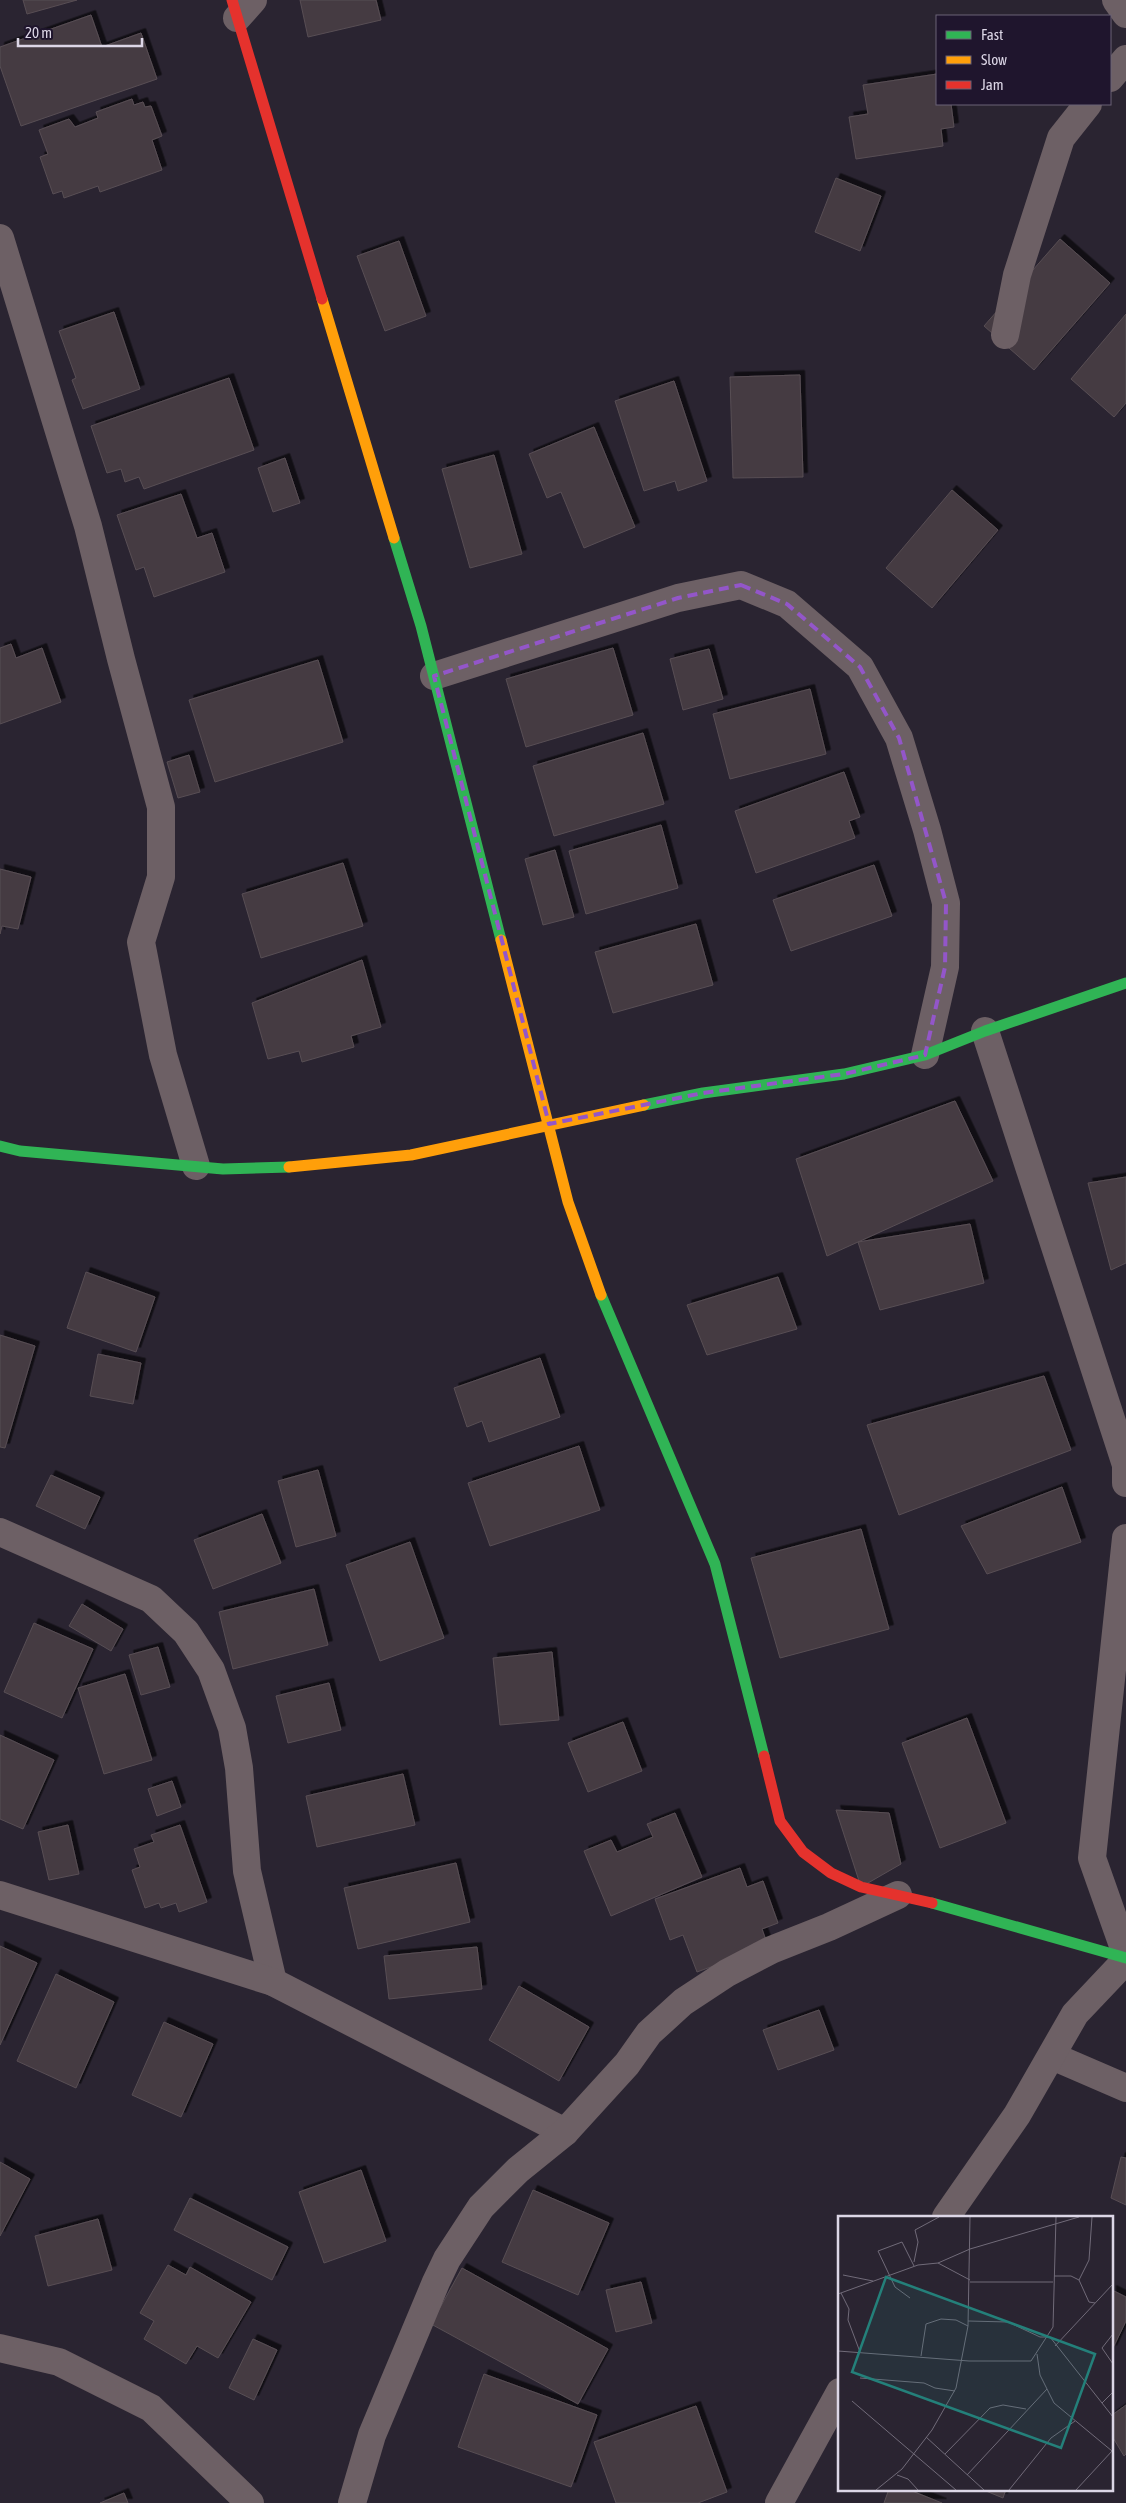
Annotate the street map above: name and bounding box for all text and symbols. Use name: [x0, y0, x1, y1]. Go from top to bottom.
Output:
scale bar: [18, 15, 141, 47]
legend: [936, 15, 1111, 105]
text: 20 m: [25, 24, 52, 41]
text: Fast: [981, 26, 1003, 43]
text: Slow: [981, 51, 1007, 68]
text: Jam: [981, 76, 1004, 93]
inset map: [838, 2216, 1114, 2490]

